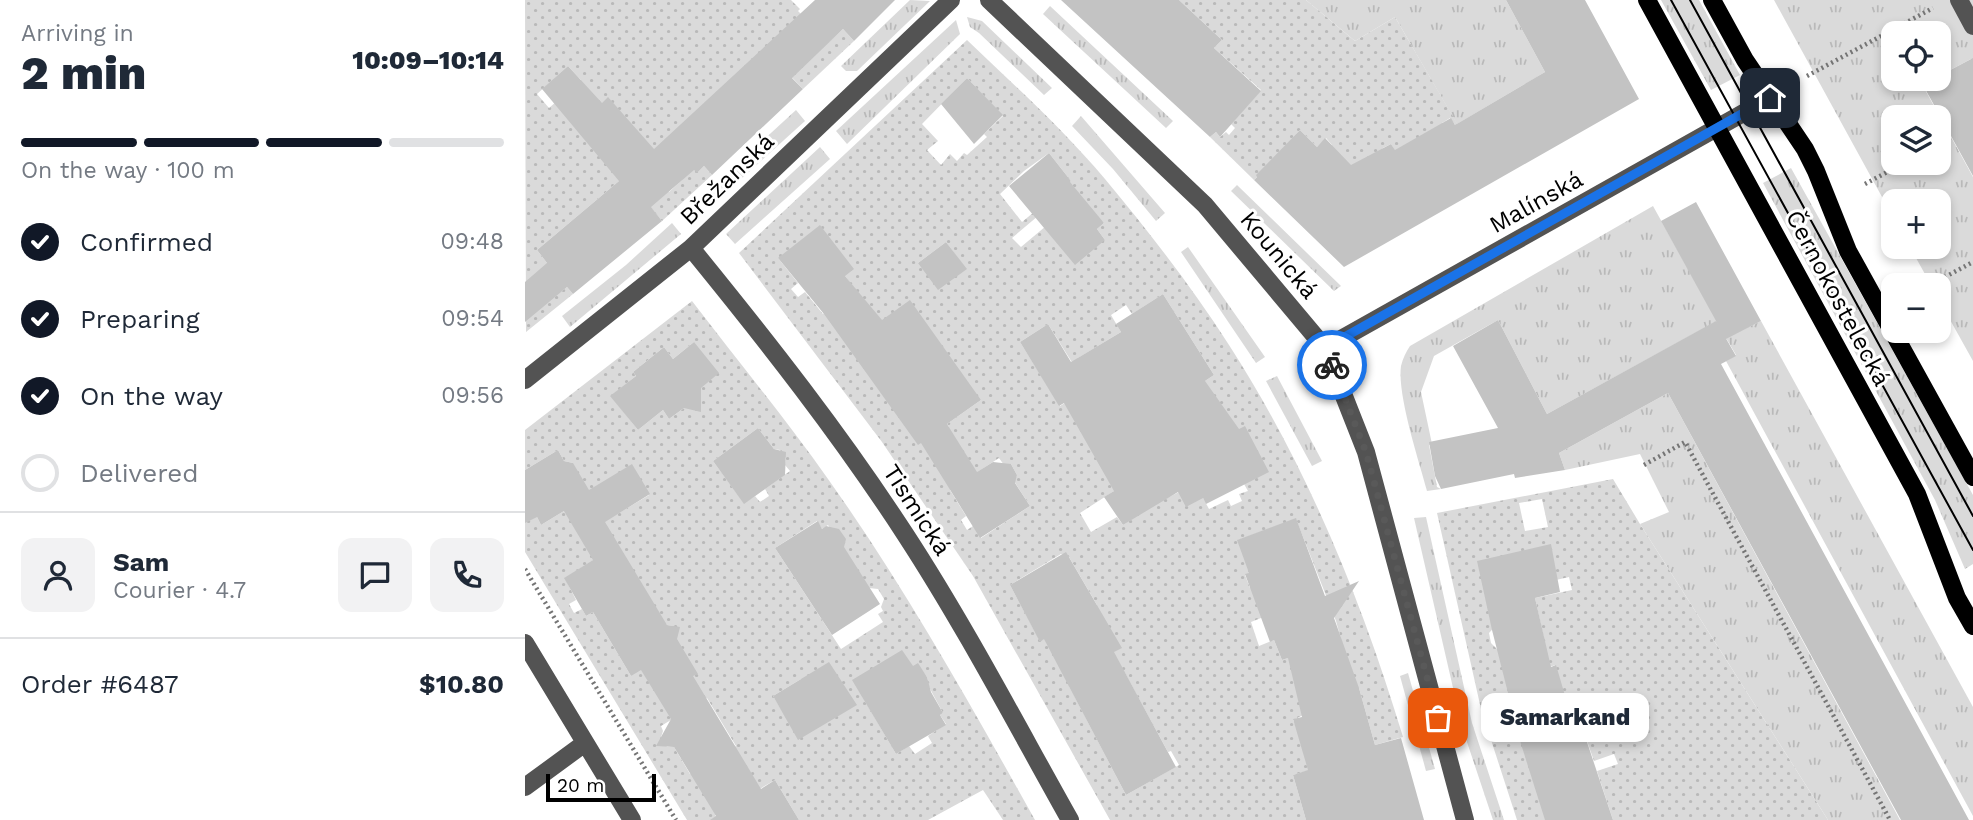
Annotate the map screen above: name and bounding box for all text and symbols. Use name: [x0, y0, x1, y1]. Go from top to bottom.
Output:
text: Arriving in: [21, 20, 134, 47]
map controls: [1881, 21, 1951, 343]
button: locate: [1881, 21, 1951, 91]
text: 10:09–10:14: [352, 45, 504, 75]
text: 2 min: [21, 46, 146, 100]
pin: [1740, 68, 1800, 128]
icon: home: [1751, 79, 1789, 117]
button: layers: [1881, 105, 1951, 175]
street label: Břežanská: [674, 127, 780, 231]
text: On the way · 100 m: [21, 157, 235, 184]
street label: Malínská: [1485, 165, 1587, 239]
button: +: [1881, 189, 1951, 259]
street label: Černokostelecká: [1780, 205, 1896, 391]
street label: Kounická: [1234, 206, 1324, 304]
icon: check: [21, 223, 59, 261]
text: Confirmed: [80, 227, 213, 257]
text: 09:48: [440, 228, 504, 255]
button: −: [1881, 273, 1951, 343]
icon: check: [21, 300, 59, 338]
text: Preparing: [80, 304, 200, 334]
text: 09:54: [441, 305, 504, 332]
courier: [1297, 330, 1367, 400]
icon: bike: [1313, 346, 1351, 384]
icon: check: [21, 377, 59, 415]
text: On the way: [80, 381, 223, 411]
text: 09:56: [441, 382, 504, 409]
text: Delivered: [80, 458, 199, 488]
street label: Tismická: [877, 459, 957, 561]
button: person: [21, 538, 95, 612]
button: chat: [338, 538, 412, 612]
button: phone: [430, 538, 504, 612]
text: Sam: [113, 547, 169, 577]
text: Courier · 4.7: [113, 577, 246, 604]
text: Order #6487: [21, 669, 179, 699]
text: $10.80: [419, 669, 504, 699]
pin: [1408, 688, 1468, 748]
callout: Samarkand: [1480, 694, 1648, 742]
icon: bag: [1419, 699, 1457, 737]
text: Samarkand: [1500, 704, 1630, 731]
scale bar: [546, 771, 656, 803]
text: 20 m: [557, 774, 604, 797]

